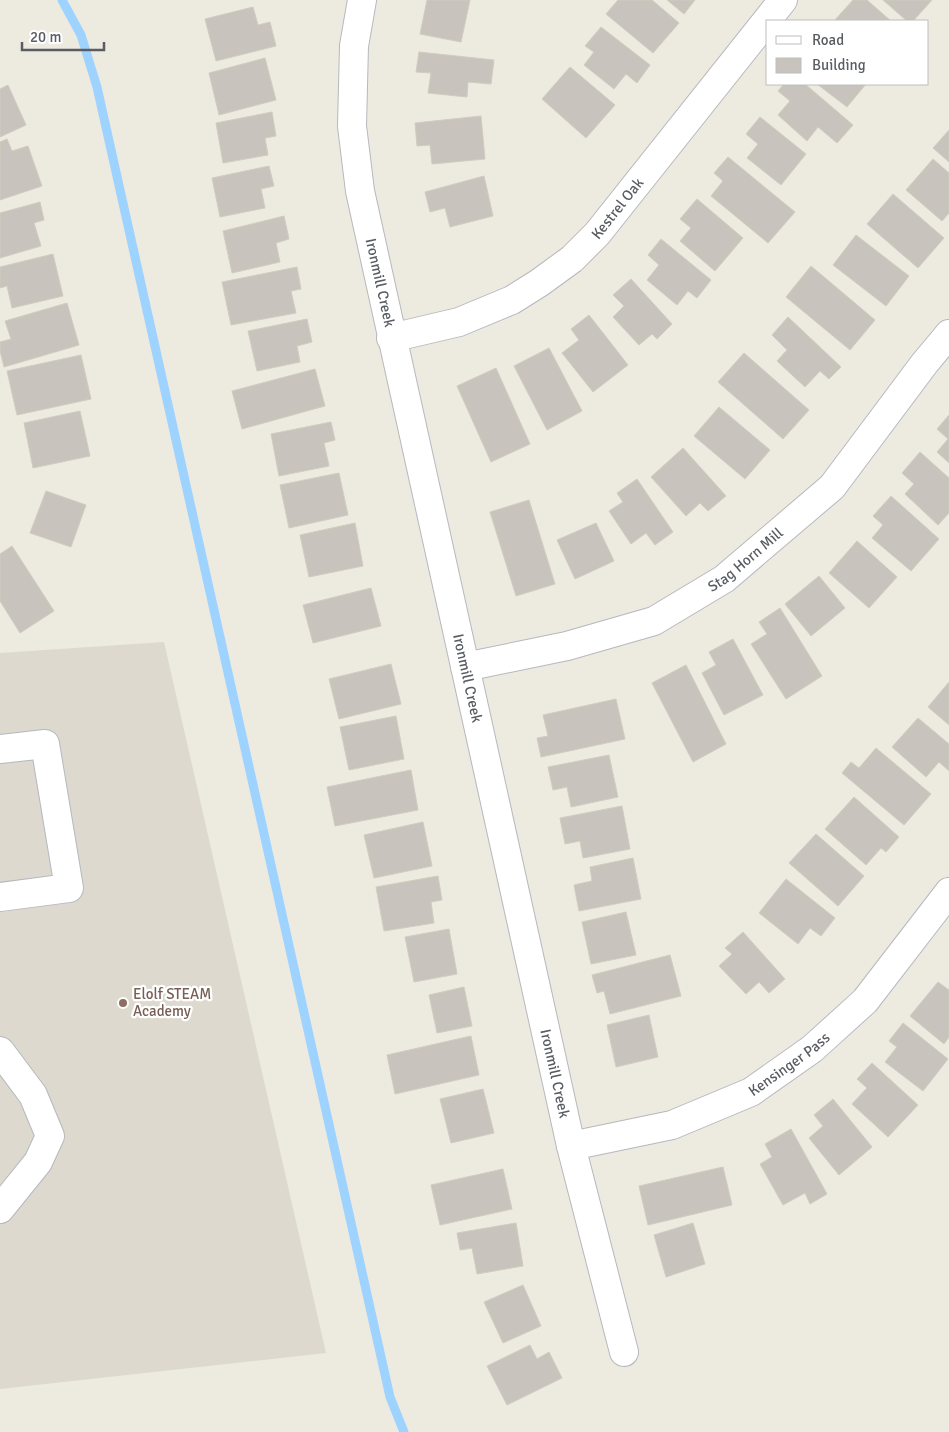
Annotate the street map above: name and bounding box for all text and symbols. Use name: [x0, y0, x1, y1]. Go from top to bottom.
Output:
scale bar: [22, 20, 105, 52]
legend: [766, 20, 929, 85]
text: 20 m: [30, 28, 61, 46]
text: Road: [812, 31, 844, 49]
text: Building: [812, 56, 866, 74]
street label: Kestrel Oak: [587, 174, 647, 243]
street label: Ironmill Creek: [362, 236, 399, 329]
street label: Stag Horn Mill: [704, 524, 787, 596]
street label: Ironmill Creek: [449, 632, 486, 725]
place label: Elolf STEAM Academy: [133, 985, 211, 1020]
marker: Elolf STEAM Academy: [117, 997, 129, 1009]
street label: Ironmill Creek: [536, 1027, 574, 1120]
street label: Kensinger Pass: [745, 1028, 834, 1100]

